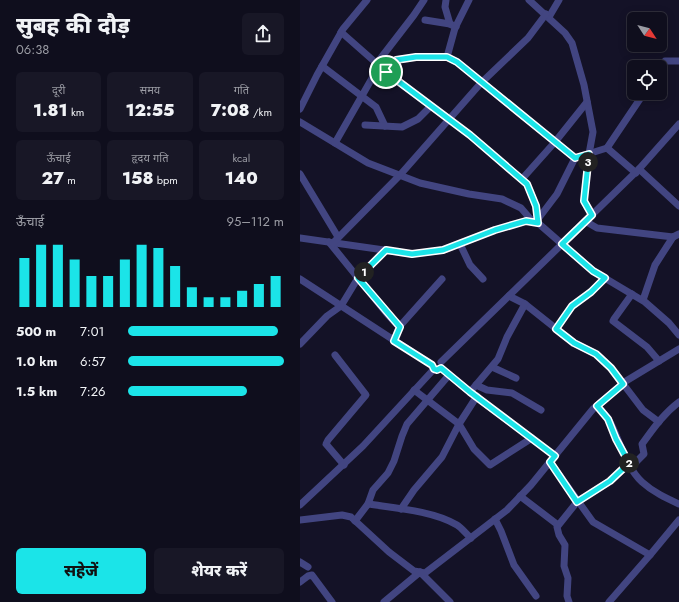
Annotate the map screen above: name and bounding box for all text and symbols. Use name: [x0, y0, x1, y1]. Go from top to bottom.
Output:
text: सुबह की दौड़: [16, 9, 130, 41]
north arrow: [627, 12, 667, 52]
map controls: [627, 12, 667, 100]
button: share: [242, 13, 284, 55]
text: 06:38: [16, 40, 49, 59]
pin: [369, 55, 403, 89]
button: locate: [627, 60, 667, 100]
icon: arrive: [375, 61, 397, 83]
text: दूरी: [52, 82, 65, 98]
text: समय: [140, 82, 160, 98]
text: गति: [234, 82, 249, 98]
text: 1.81: [33, 98, 68, 122]
text: 12:55: [126, 98, 174, 122]
text: 7:08: [211, 98, 250, 122]
text: km: [68, 104, 84, 120]
text: /km: [250, 104, 272, 120]
text: ऊँचाई: [47, 150, 71, 166]
text: हृदय गति: [132, 150, 168, 166]
text: kcal: [232, 150, 250, 166]
pin: 3: [578, 152, 598, 172]
text: 3: [585, 154, 591, 170]
text: 27: [42, 166, 64, 190]
text: 158: [122, 166, 153, 190]
text: 140: [225, 166, 258, 190]
text: m: [64, 172, 76, 188]
text: bpm: [153, 172, 178, 188]
text: ऊँचाई: [16, 212, 44, 231]
text: 95–112 m: [226, 212, 284, 231]
pin: 1: [354, 262, 374, 282]
text: 1: [361, 264, 367, 280]
text: 500 m: [16, 322, 56, 341]
text: 7:01: [80, 322, 104, 341]
text: 1.0 km: [16, 352, 57, 371]
text: 6:57: [80, 352, 106, 371]
text: 1.5 km: [16, 382, 57, 401]
text: 7:26: [80, 382, 106, 401]
pin: 2: [619, 453, 639, 473]
text: 2: [625, 455, 633, 471]
button: सहेजें: [16, 548, 146, 594]
button: शेयर करें: [154, 548, 284, 594]

